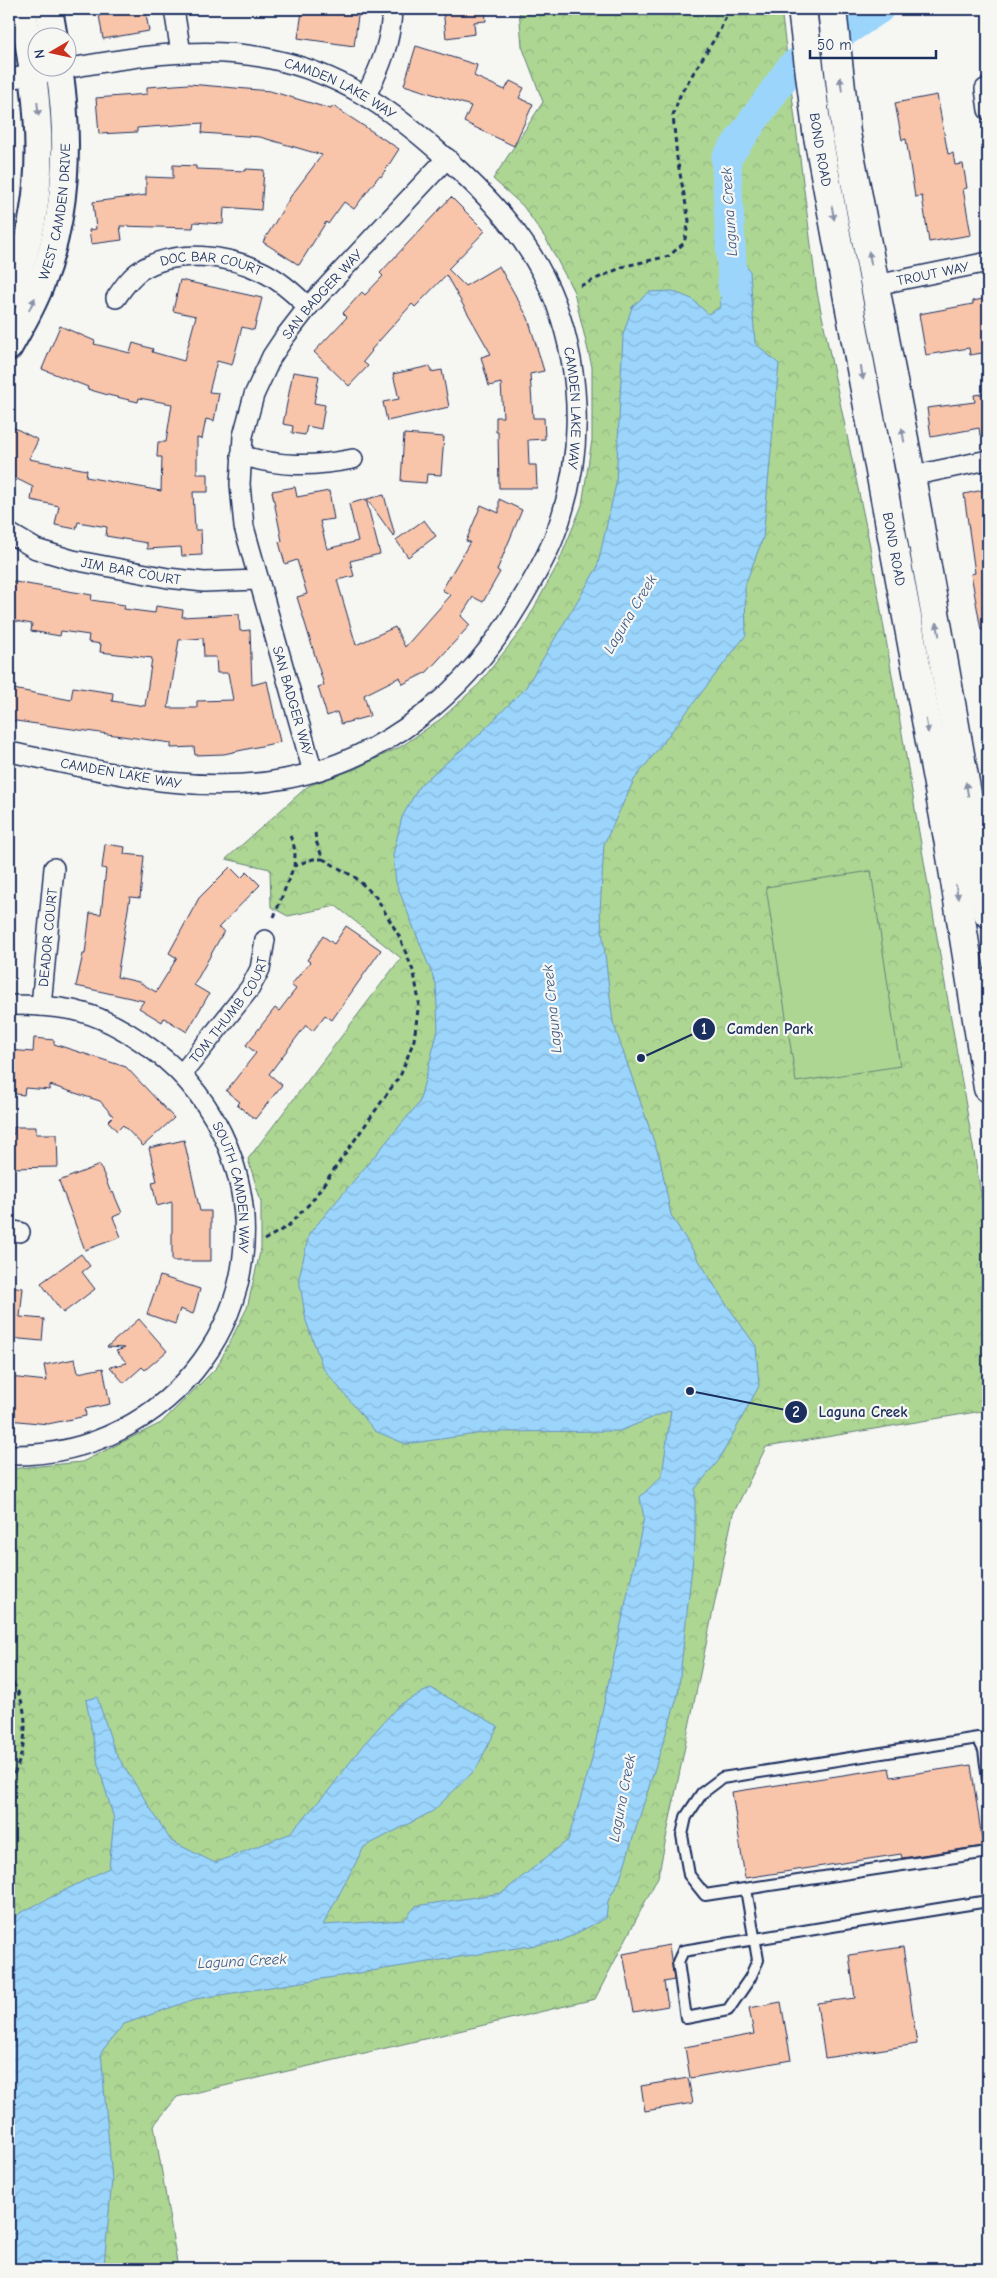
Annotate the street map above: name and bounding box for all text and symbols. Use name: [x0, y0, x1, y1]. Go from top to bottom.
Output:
north arrow: [28, 28, 78, 78]
scale bar: [810, 28, 936, 60]
text: 50 m: [817, 36, 852, 54]
text: N: [31, 48, 49, 60]
street label: CAMDEN LAKE WAY: [283, 54, 400, 123]
one-way arrow: [837, 76, 845, 92]
one-way arrow: [34, 101, 42, 117]
street label: BOND ROAD: [806, 112, 835, 188]
street label: WEST CAMDEN DRIVE: [35, 143, 74, 282]
water label: Laguna Creek: [717, 166, 741, 257]
one-way arrow: [829, 206, 837, 222]
street label: SAN BADGER WAY: [278, 246, 367, 343]
street label: DOC BAR COURT: [158, 248, 266, 280]
one-way arrow: [866, 249, 874, 265]
street label: TROUT WAY: [895, 258, 971, 290]
one-way arrow: [28, 297, 36, 311]
street label: CAMDEN LAKE WAY: [560, 345, 584, 471]
one-way arrow: [858, 365, 866, 381]
one-way arrow: [899, 426, 907, 442]
street label: BOND ROAD: [879, 511, 909, 588]
street label: JIM BAR COURT: [80, 554, 182, 588]
water label: Laguna Creek: [599, 571, 661, 657]
one-way arrow: [934, 621, 942, 637]
street label: SAN BADGER WAY: [269, 644, 317, 759]
one-way arrow: [923, 719, 931, 734]
street label: CAMDEN LAKE WAY: [59, 754, 183, 793]
one-way arrow: [963, 781, 971, 797]
one-way arrow: [953, 885, 961, 901]
street label: DEADOR COURT: [35, 886, 61, 988]
street label: TOM THUMB COURT: [186, 955, 271, 1067]
water label: Laguna Creek: [538, 963, 566, 1054]
callout: Camden Park: [692, 1014, 823, 1044]
text: 1: [701, 1020, 707, 1038]
text: Camden Park: [727, 1020, 814, 1038]
street label: SOUTH CAMDEN WAY: [208, 1119, 252, 1254]
callout: Laguna Creek: [783, 1397, 917, 1427]
text: 2: [792, 1403, 800, 1421]
text: Laguna Creek: [818, 1403, 908, 1421]
water label: Laguna Creek: [605, 1752, 639, 1843]
water label: Laguna Creek: [197, 1950, 288, 1972]

